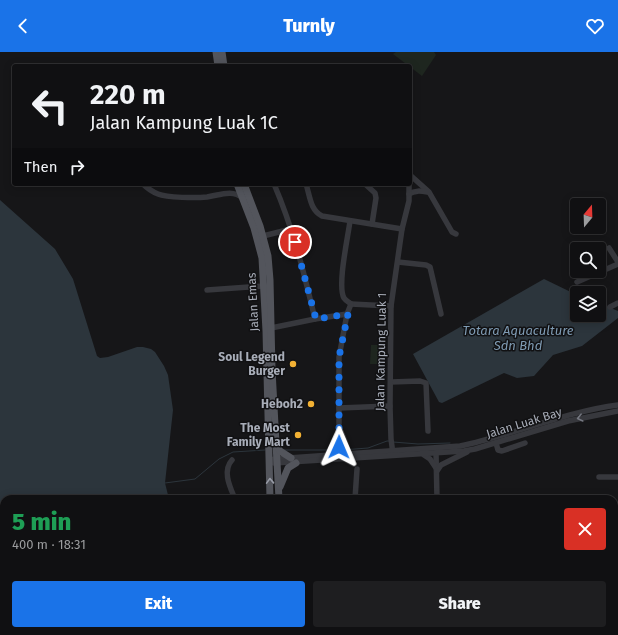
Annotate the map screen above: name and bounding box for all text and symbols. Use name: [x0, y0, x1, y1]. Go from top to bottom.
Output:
icon: back: [12, 15, 34, 37]
text: Turnly: [283, 15, 335, 37]
icon: heart: [584, 15, 606, 37]
text: 220 m: [90, 78, 166, 111]
icon: left: [24, 80, 76, 132]
text: Jalan Kampung Luak 1C: [90, 112, 278, 134]
icon: right: [66, 156, 88, 178]
text: Then: [24, 158, 58, 176]
north arrow: [570, 198, 606, 234]
map controls: [570, 198, 606, 322]
pin: [278, 225, 312, 259]
icon: arrive: [284, 231, 306, 253]
button: search: [570, 242, 606, 278]
street label: Jalan Emas: [244, 272, 262, 332]
button: layers: [570, 286, 606, 322]
street label: Jalan Kampung Luak 1: [373, 293, 389, 411]
water label: Totara Aquaculture Sdn Bhd: [463, 323, 574, 353]
place label: Soul Legend Burger: [218, 350, 285, 378]
marker: Soul Legend Burger: [288, 359, 298, 369]
place label: Heboh2: [261, 397, 303, 411]
marker: Heboh2: [306, 399, 316, 409]
street label: Jalan Luak Bay: [484, 405, 564, 441]
one-way arrow: [577, 414, 583, 422]
place label: The Most Family Mart: [227, 421, 290, 449]
position arrow: [318, 426, 360, 468]
marker: The Most Family Mart: [293, 430, 303, 440]
one-way arrow: [266, 478, 274, 484]
text: 5 min: [12, 508, 71, 536]
button: close: [564, 508, 606, 550]
text: 400 m · 18:31: [12, 537, 86, 552]
button: Exit: [12, 581, 305, 627]
button: Share: [313, 581, 606, 627]

